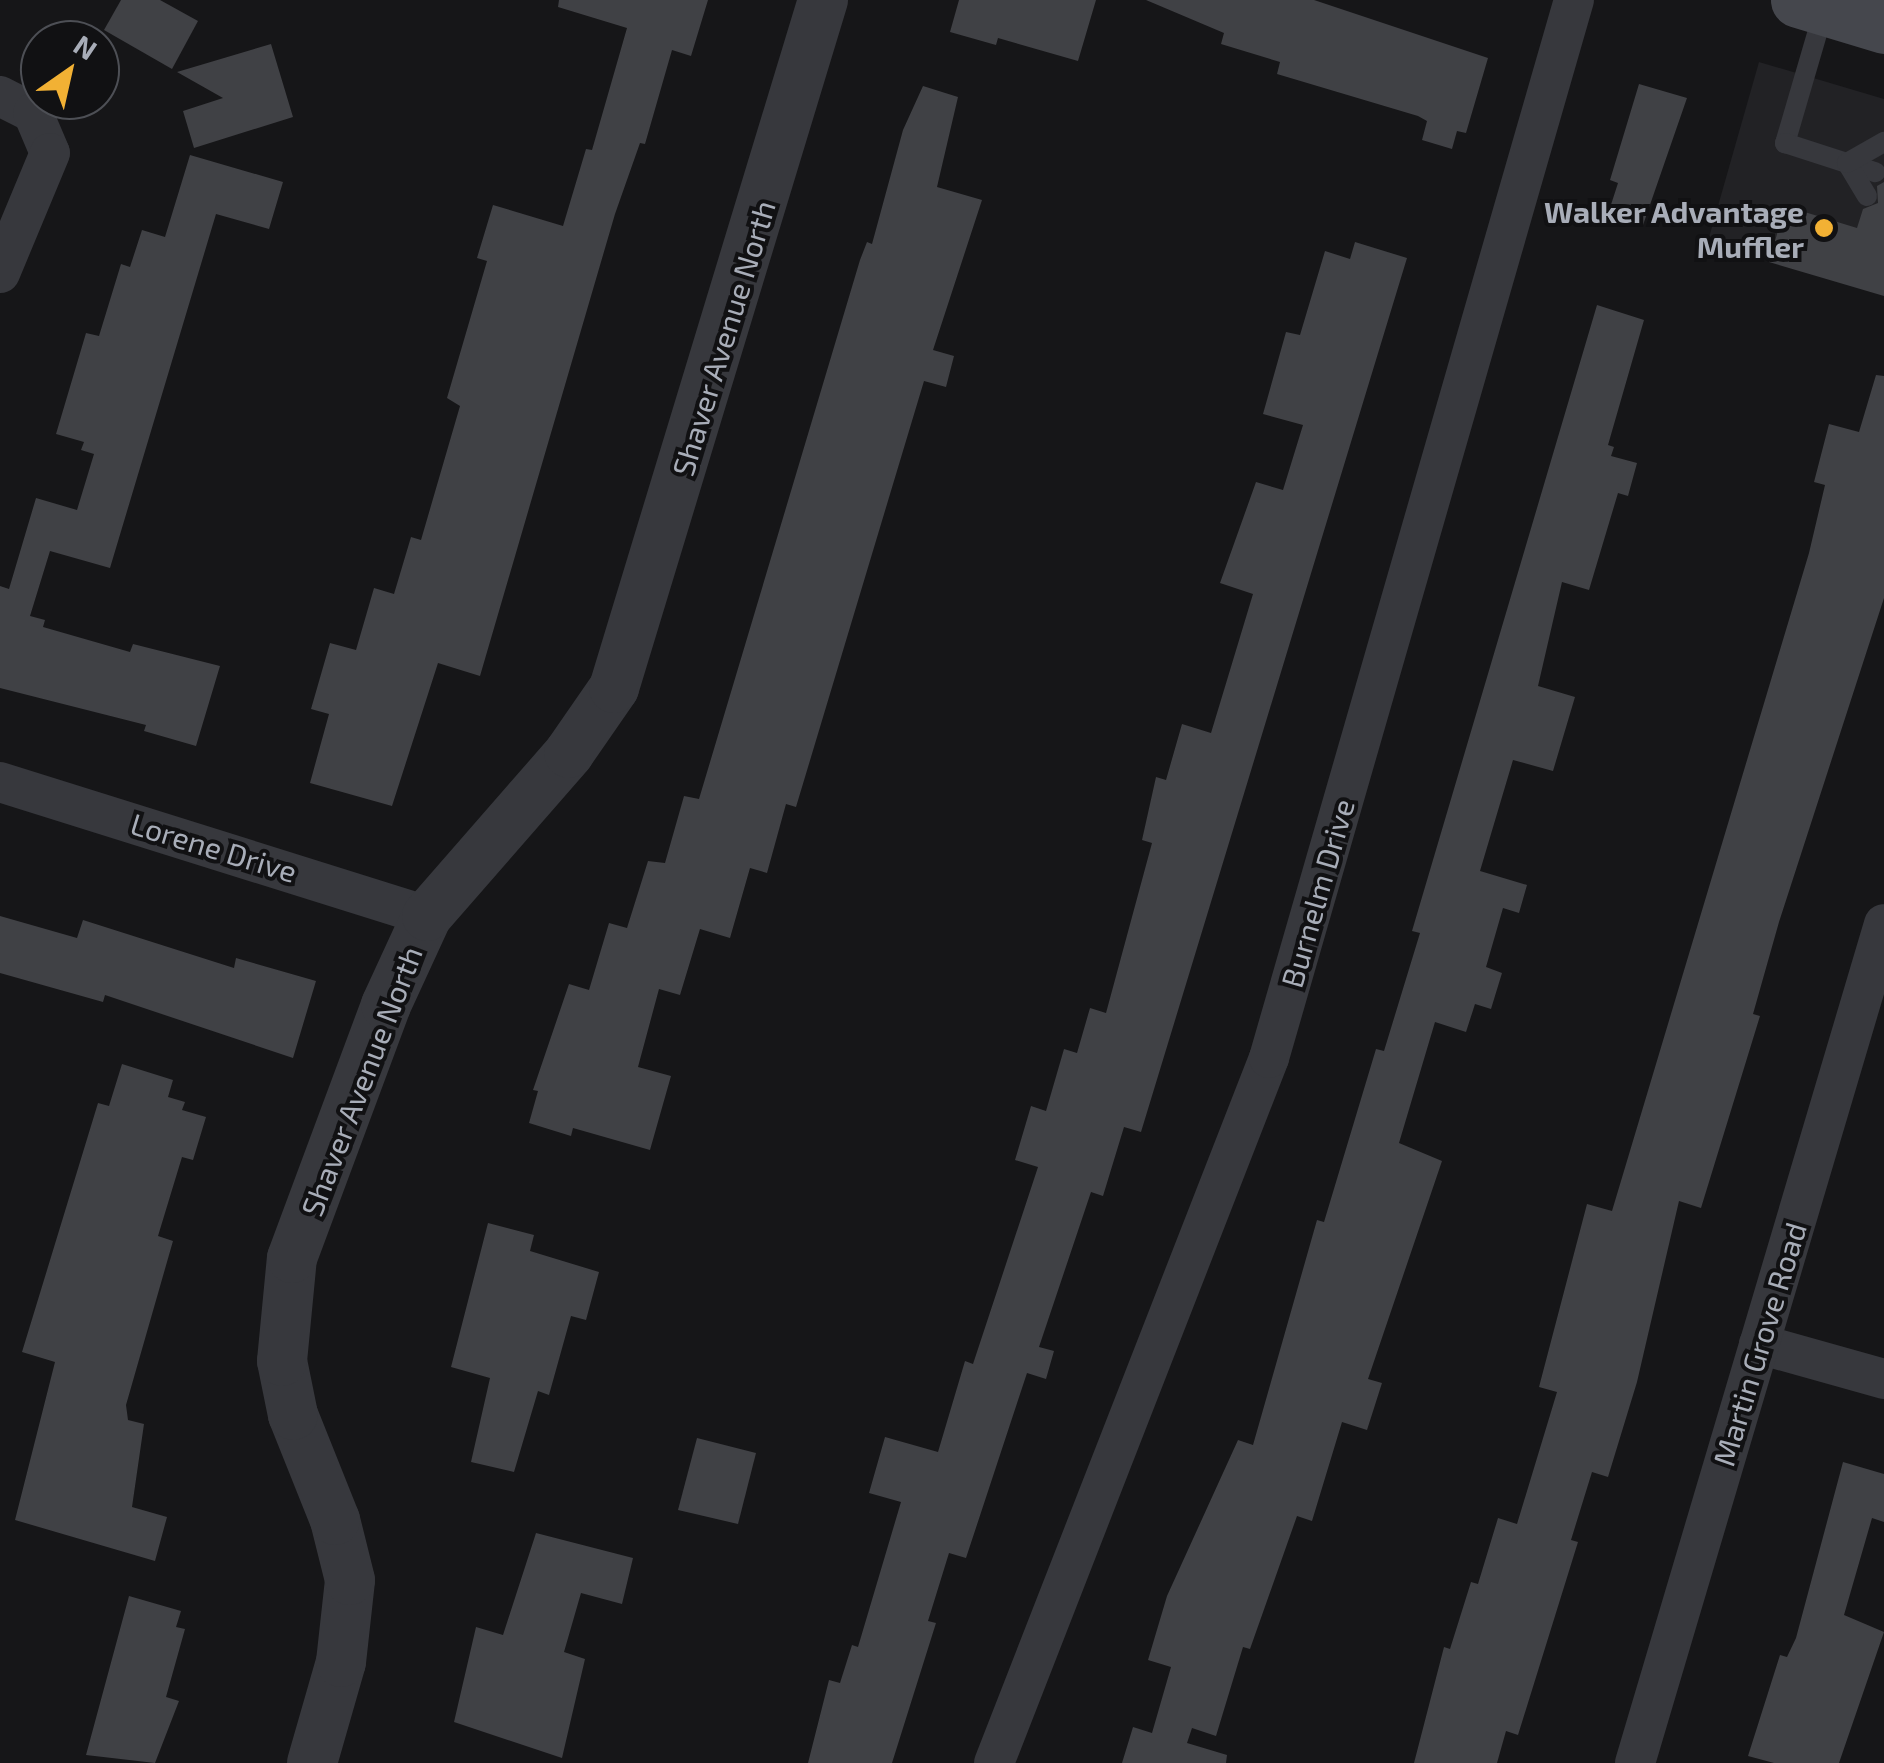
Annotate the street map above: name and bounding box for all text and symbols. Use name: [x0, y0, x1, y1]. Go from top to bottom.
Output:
north arrow: [20, 20, 120, 120]
text: N: [68, 27, 104, 67]
place label: Walker Advantage Muffler: [1543, 193, 1804, 264]
street label: Shaver Avenue North: [664, 195, 782, 481]
marker: Walker Advantage Muffler: [1813, 217, 1835, 239]
street label: Burnelm Drive: [1273, 795, 1361, 991]
street label: Lorene Drive: [127, 805, 301, 889]
street label: Shaver Avenue North: [293, 940, 429, 1222]
street label: Martin Grove Road: [1705, 1218, 1813, 1470]

